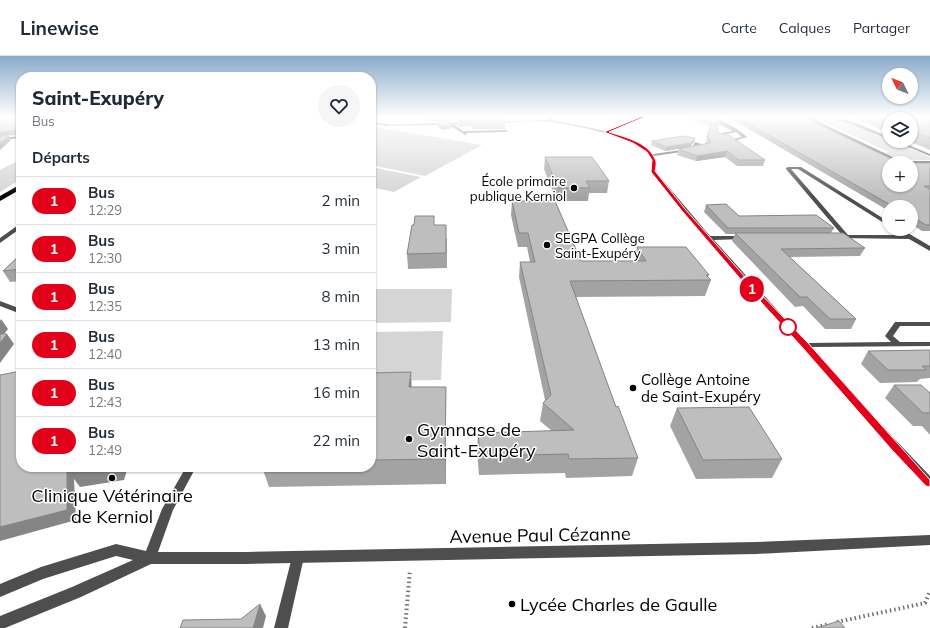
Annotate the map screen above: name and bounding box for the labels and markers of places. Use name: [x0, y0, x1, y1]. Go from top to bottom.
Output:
place label: École primaire publique Kerniol: [470, 173, 566, 204]
marker: École primaire publique Kerniol: [569, 183, 579, 193]
place label: SEGPA Collège Saint-Exupéry: [555, 230, 645, 261]
marker: SEGPA Collège Saint-Exupéry: [542, 240, 552, 250]
unlabelled marker: [779, 318, 797, 336]
place label: Collège Antoine de Saint-Exupéry: [641, 370, 761, 406]
marker: Collège Antoine de Saint-Exupéry: [628, 383, 638, 393]
place label: Gymnase de Saint-Exupéry: [417, 418, 536, 462]
marker: Gymnase de Saint-Exupéry: [404, 434, 414, 444]
marker: Clinique Vétérinaire de Kerniol: [107, 473, 117, 483]
place label: Clinique Vétérinaire de Kerniol: [31, 484, 193, 528]
place label: Lycée Charles de Gaulle: [520, 593, 717, 616]
marker: Lycée Charles de Gaulle: [507, 599, 517, 609]

